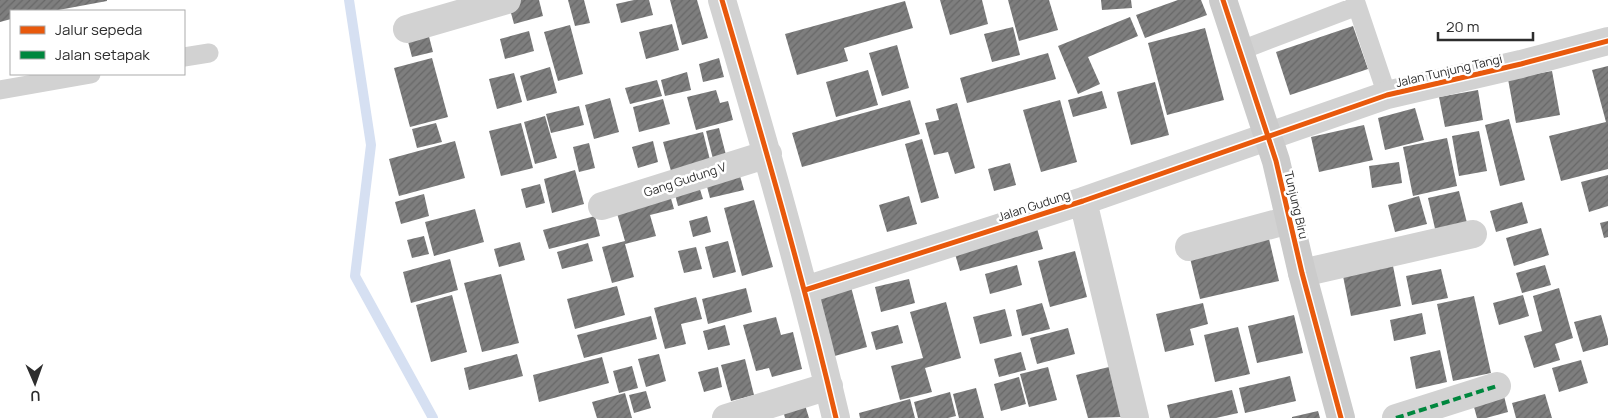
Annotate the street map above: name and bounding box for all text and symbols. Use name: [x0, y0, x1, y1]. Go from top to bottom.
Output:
legend: [10, 10, 185, 75]
scale bar: [1438, 10, 1533, 42]
text: 20 m: [1446, 16, 1479, 37]
text: Jalur sepeda: [55, 19, 142, 40]
text: Jalan setapak: [55, 44, 150, 65]
street label: Jalan Tunjung Tangi: [1394, 50, 1504, 91]
street label: Gang Gudung V: [642, 158, 729, 201]
street label: Tunjung Biru: [1280, 169, 1313, 241]
street label: Jalan Gudung: [995, 186, 1072, 225]
north arrow: [10, 358, 60, 408]
text: U: [30, 387, 41, 406]

